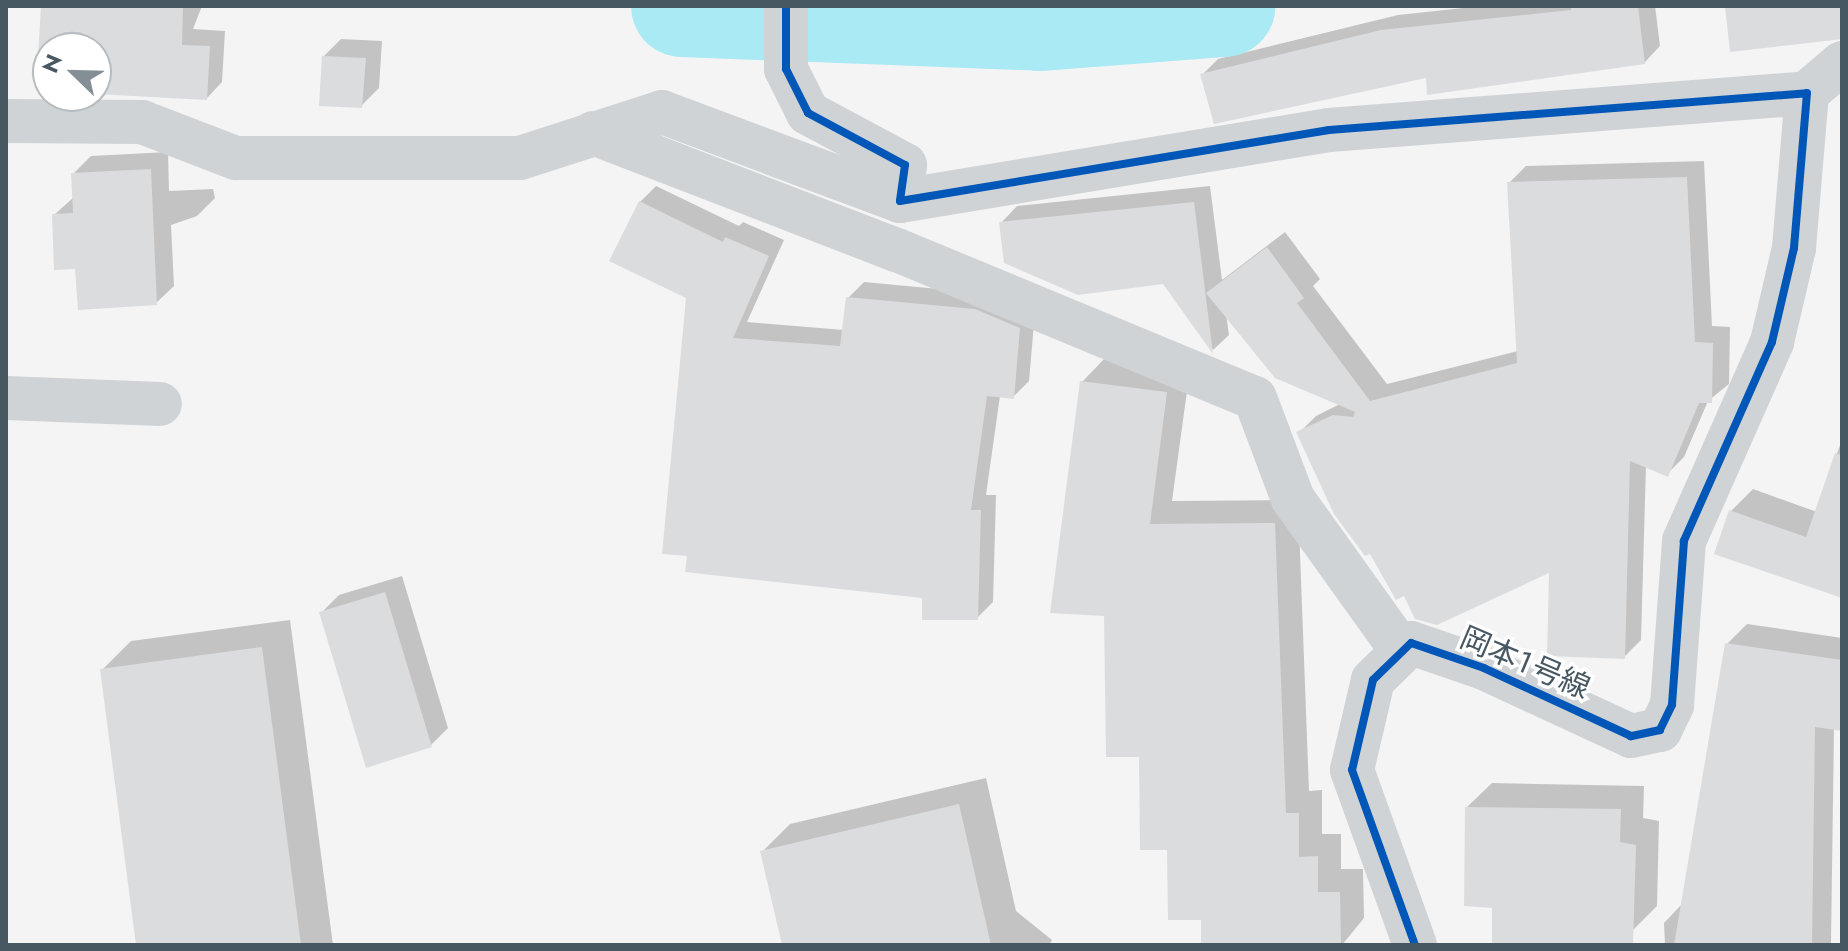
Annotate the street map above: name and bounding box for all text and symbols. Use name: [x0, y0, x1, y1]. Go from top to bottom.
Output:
north arrow: [32, 32, 112, 112]
text: N: [34, 49, 70, 78]
street label: 岡本１号線: [1455, 620, 1595, 706]

